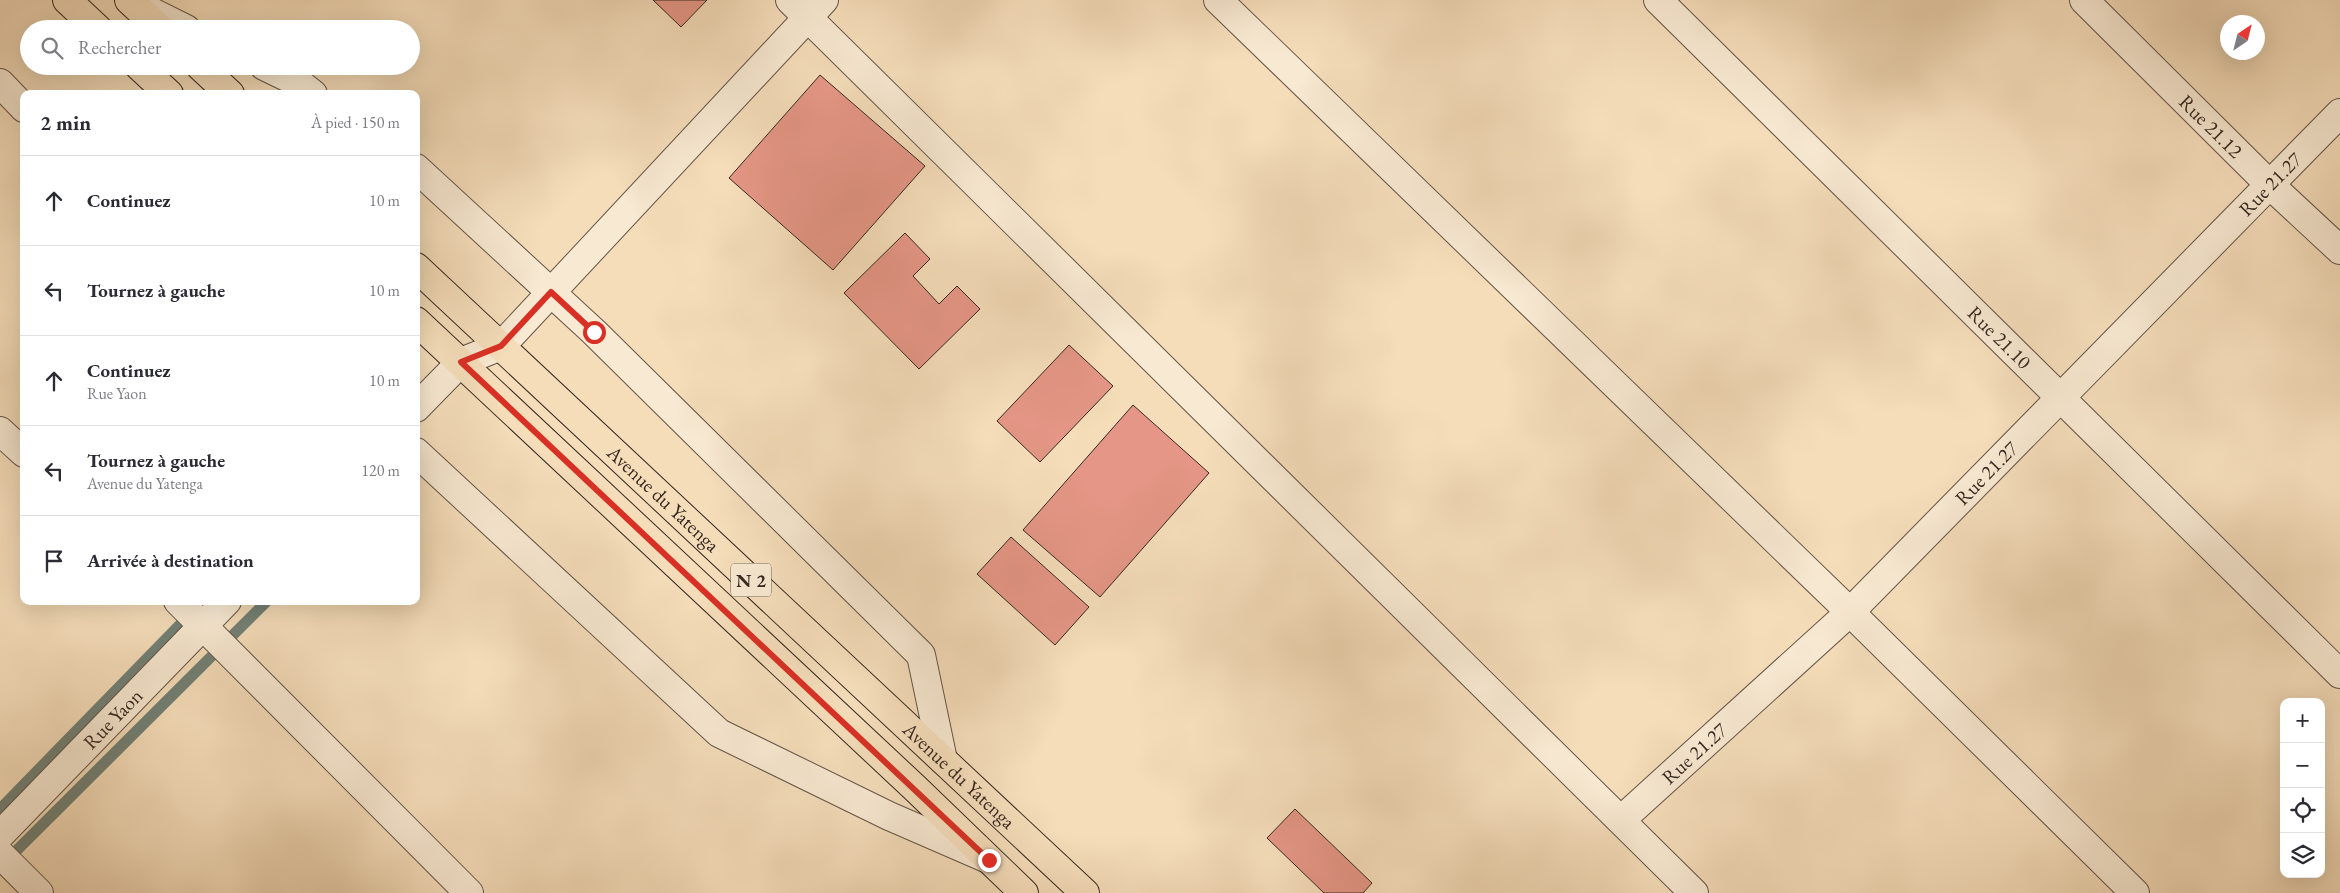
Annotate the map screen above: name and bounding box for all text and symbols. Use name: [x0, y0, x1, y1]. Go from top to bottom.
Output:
north arrow: [2220, 15, 2265, 60]
search box: [20, 20, 420, 75]
icon: search: [38, 34, 66, 62]
text: Rechercher: [78, 35, 161, 60]
street label: Rue 21.12: [2174, 89, 2249, 164]
text: 2 min: [40, 109, 91, 136]
text: À pied · 150 m: [311, 112, 400, 133]
street label: Rue 21.27: [2233, 146, 2308, 222]
icon: ahead: [40, 187, 68, 215]
text: Continuez: [87, 188, 171, 213]
text: 10 m: [369, 190, 400, 211]
icon: left: [40, 277, 68, 305]
text: Tournez à gauche: [87, 278, 225, 303]
text: 10 m: [369, 280, 400, 301]
street label: Rue 21.10: [1962, 300, 2037, 375]
route start: [583, 321, 606, 344]
text: Continuez: [87, 358, 171, 383]
icon: ahead: [40, 367, 68, 395]
text: 10 m: [369, 370, 400, 391]
text: Rue Yaon: [87, 383, 147, 404]
street label: Rue 21.27: [1949, 435, 2024, 511]
street label: Avenue du Yatenga: [601, 439, 725, 558]
text: Tournez à gauche: [87, 448, 225, 473]
icon: left: [40, 457, 68, 485]
text: 120 m: [361, 460, 400, 481]
text: Avenue du Yatenga: [87, 473, 203, 494]
icon: arrive: [40, 547, 68, 575]
text: Arrivée à destination: [87, 548, 254, 573]
road number: N 2: [731, 564, 771, 596]
street label: Rue Yaon: [77, 683, 148, 755]
map controls: [2280, 698, 2325, 878]
button: +: [2280, 698, 2325, 743]
street label: Avenue du Yatenga: [897, 716, 1021, 834]
street label: Rue 21.27: [1656, 717, 1733, 790]
button: −: [2280, 743, 2325, 788]
button: locate: [2280, 788, 2325, 833]
button: layers: [2280, 833, 2325, 878]
route end: [978, 849, 1001, 872]

